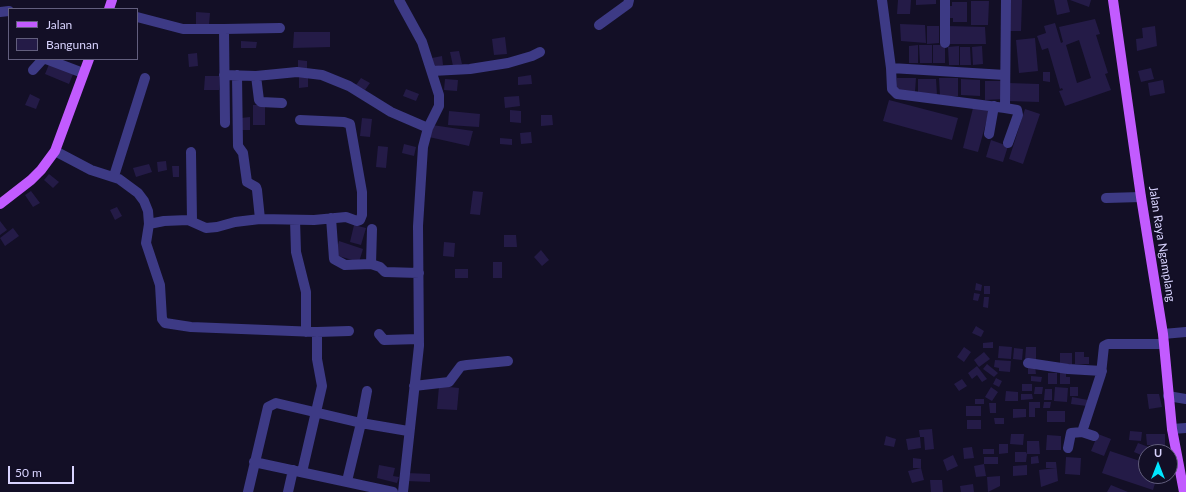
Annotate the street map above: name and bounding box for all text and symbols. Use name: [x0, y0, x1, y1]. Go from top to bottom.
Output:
legend: [8, 8, 138, 60]
text: Jalan: [46, 17, 72, 32]
text: Bangunan: [46, 37, 99, 52]
street label: Jalan Raya Ngamplang: [1146, 185, 1178, 303]
north arrow: [1138, 444, 1178, 484]
text: U: [1154, 446, 1162, 459]
scale bar: [10, 458, 76, 484]
text: 50 m: [15, 465, 42, 480]

